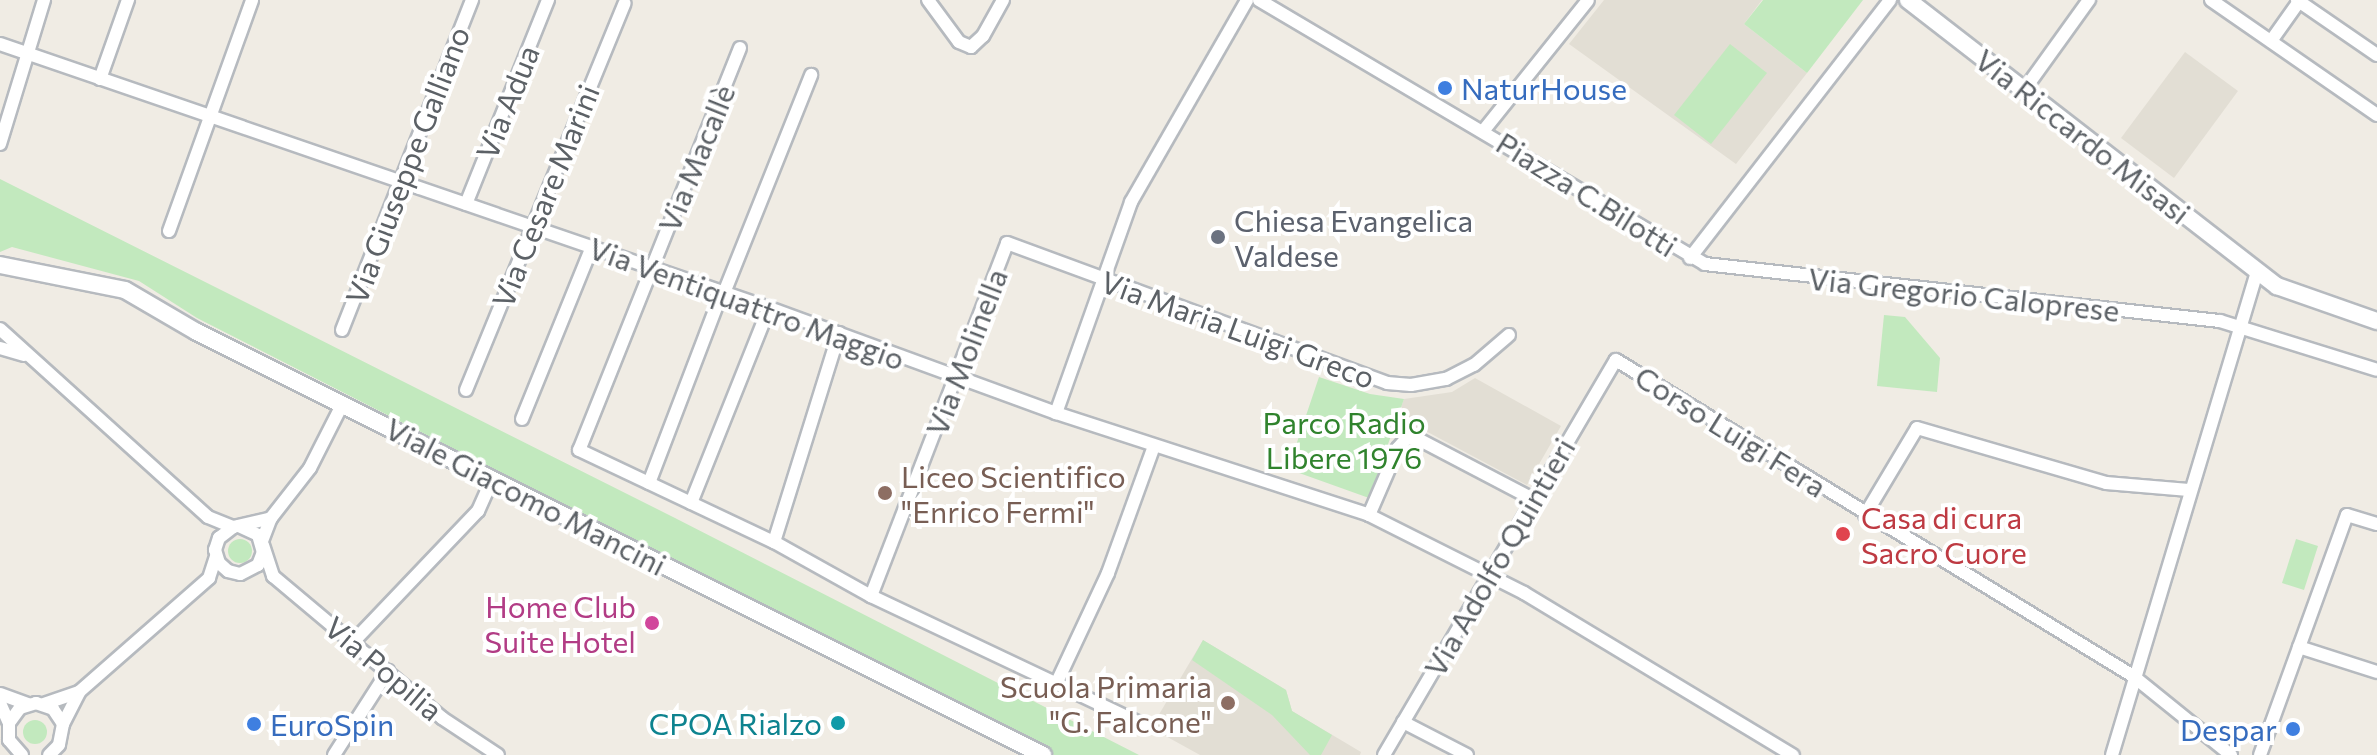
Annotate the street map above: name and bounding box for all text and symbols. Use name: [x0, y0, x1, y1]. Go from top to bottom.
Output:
street label: Via Giuseppe Galliano: [337, 21, 477, 309]
street label: Via Adua: [468, 40, 546, 164]
street label: Via Riccardo Misasi: [1968, 41, 2198, 231]
place label: NaturHouse: [1461, 70, 1627, 106]
street label: Via Cesare Marini: [484, 79, 606, 313]
street label: Via Macallè: [650, 79, 742, 237]
marker: NaturHouse: [1436, 79, 1454, 97]
street label: Piazza C.Bilotti: [1490, 124, 1684, 264]
place label: Chiesa Evangelica Valdese: [1234, 202, 1473, 272]
marker: Chiesa Evangelica Valdese: [1209, 228, 1227, 246]
street label: Via Ventiquattro Maggio: [584, 229, 910, 377]
street label: Via Gregorio Caloprese: [1807, 260, 2121, 328]
street label: Via Maria Luigi Greco: [1096, 263, 1380, 395]
street label: Via Molinella: [918, 264, 1014, 440]
street label: Corso Luigi Fera: [1629, 358, 1833, 504]
park label: Parco Radio Libere 1976: [1262, 404, 1426, 474]
street label: Viale Giacomo Mancini: [380, 410, 672, 582]
street label: Via Adolfo Quintieri: [1416, 431, 1582, 683]
place label: Liceo Scientifico "Enrico Fermi": [901, 458, 1126, 528]
marker: Liceo Scientifico "Enrico Fermi": [876, 484, 894, 502]
place label: Casa di cura Sacro Cuore: [1861, 499, 2027, 570]
marker: Casa di cura Sacro Cuore: [1832, 523, 1854, 545]
place label: Home Club Suite Hotel: [485, 588, 636, 658]
street label: Via Popilia: [318, 608, 450, 728]
marker: Home Club Suite Hotel: [643, 614, 661, 632]
place label: Scuola Primaria "G. Falcone": [1000, 668, 1212, 738]
marker: Scuola Primaria "G. Falcone": [1219, 694, 1237, 712]
place label: CPOA Rialzo: [649, 705, 822, 741]
place label: EuroSpin: [270, 706, 394, 742]
place label: Despar: [2180, 711, 2277, 747]
marker: CPOA Rialzo: [829, 714, 847, 732]
marker: EuroSpin: [245, 715, 263, 733]
marker: Despar: [2284, 720, 2302, 738]

